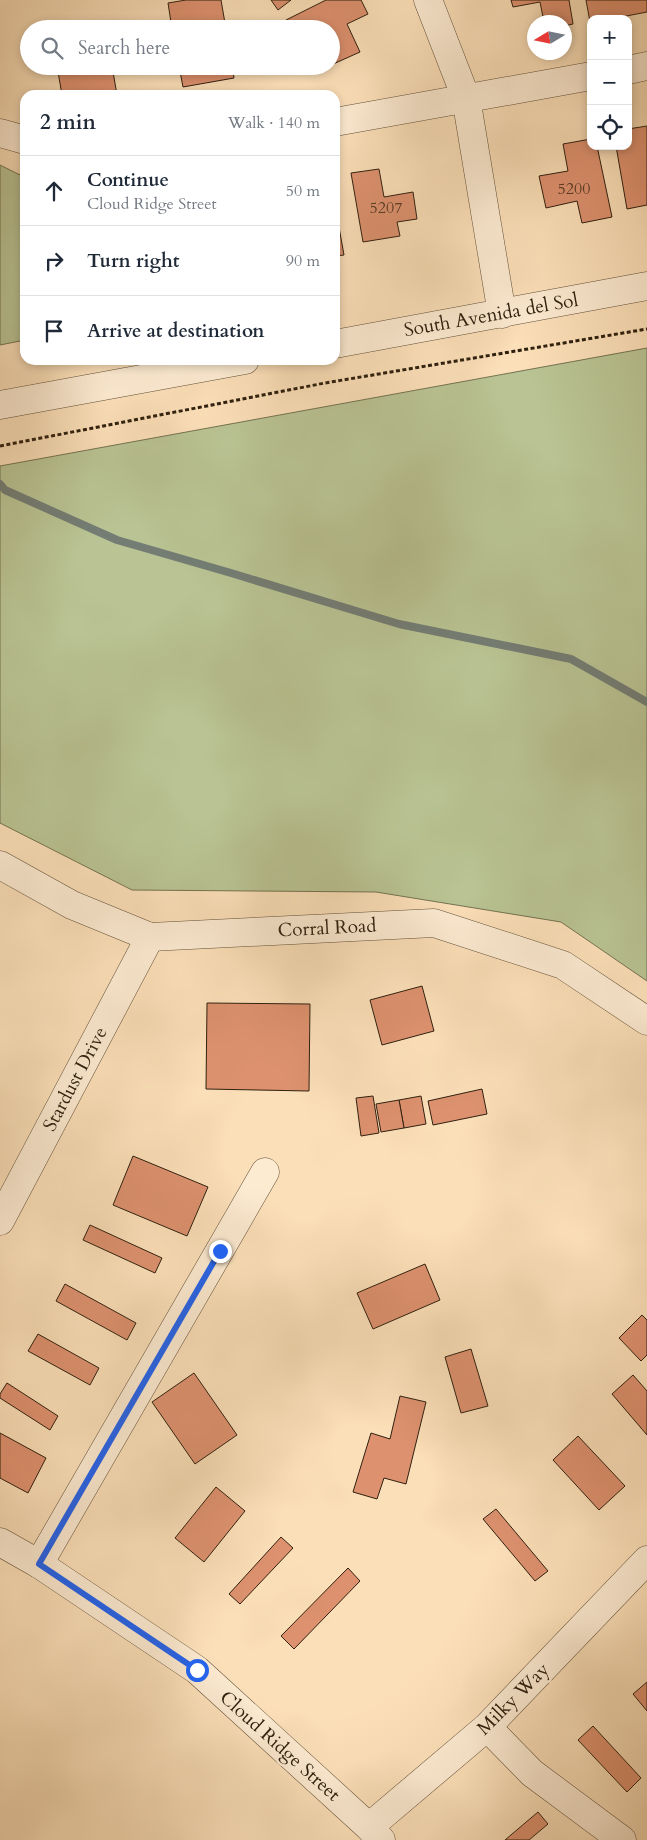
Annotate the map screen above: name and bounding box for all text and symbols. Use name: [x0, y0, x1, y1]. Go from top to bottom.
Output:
north arrow: [527, 15, 572, 60]
map controls: [587, 15, 632, 150]
button: +: [587, 15, 632, 60]
search box: [20, 20, 340, 75]
icon: search: [38, 34, 66, 62]
text: Search here: [78, 35, 170, 61]
button: −: [587, 60, 632, 105]
button: locate: [587, 105, 632, 150]
text: 2 min: [40, 108, 96, 137]
text: Walk · 140 m: [228, 112, 320, 134]
text: Continue: [87, 167, 169, 193]
icon: ahead: [40, 177, 68, 205]
house number: 5200: [558, 178, 590, 200]
text: 50 m: [286, 180, 320, 202]
text: Cloud Ridge Street: [87, 193, 217, 215]
house number: 5207: [370, 197, 402, 219]
icon: right: [40, 247, 68, 275]
text: Turn right: [87, 248, 179, 274]
text: 90 m: [286, 250, 320, 272]
street label: South Avenida del Sol: [402, 287, 580, 343]
icon: arrive: [40, 317, 68, 345]
text: Arrive at destination: [87, 318, 264, 344]
street label: Corral Road: [277, 912, 377, 944]
street label: Stardust Drive: [37, 1022, 113, 1136]
route end: [209, 1240, 232, 1263]
street label: Milky Way: [471, 1657, 555, 1741]
route start: [186, 1659, 209, 1682]
street label: Cloud Ridge Street: [214, 1685, 346, 1807]

